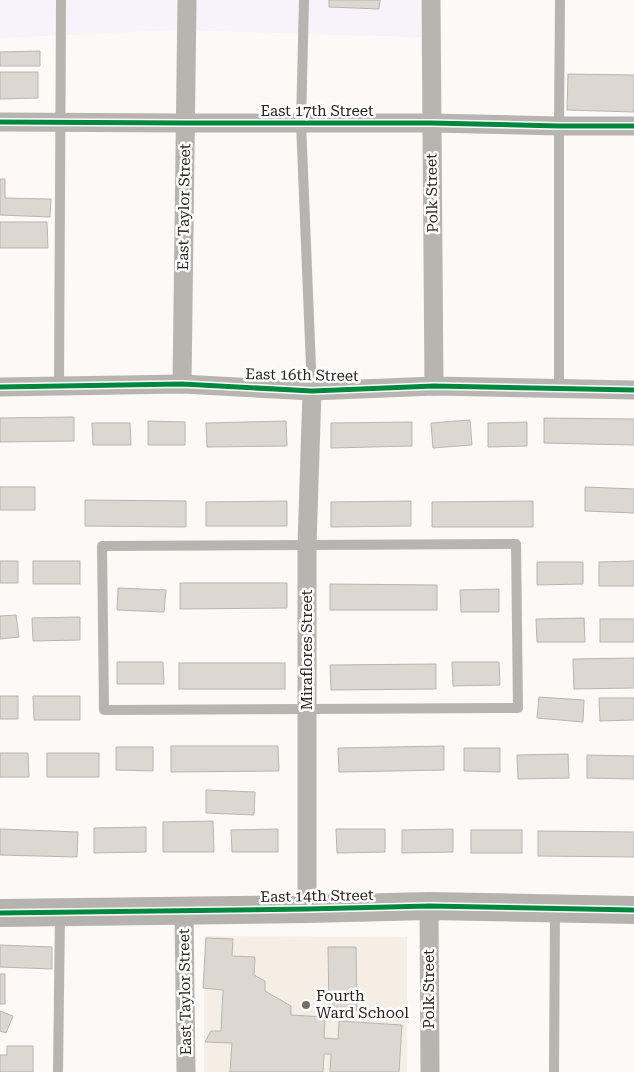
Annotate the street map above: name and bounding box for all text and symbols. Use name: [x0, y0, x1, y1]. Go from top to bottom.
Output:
street label: East 17th Street: [260, 102, 374, 120]
street label: East Taylor Street: [174, 143, 194, 271]
street label: Polk Street: [422, 153, 442, 233]
street label: East 16th Street: [245, 365, 359, 385]
street label: Miraflores Street: [298, 589, 316, 710]
street label: East 14th Street: [260, 886, 374, 906]
street label: East Taylor Street: [175, 928, 195, 1056]
street label: Polk Street: [420, 949, 438, 1029]
place label: Fourth Ward School: [316, 987, 409, 1022]
marker: Fourth Ward School: [300, 999, 312, 1011]

